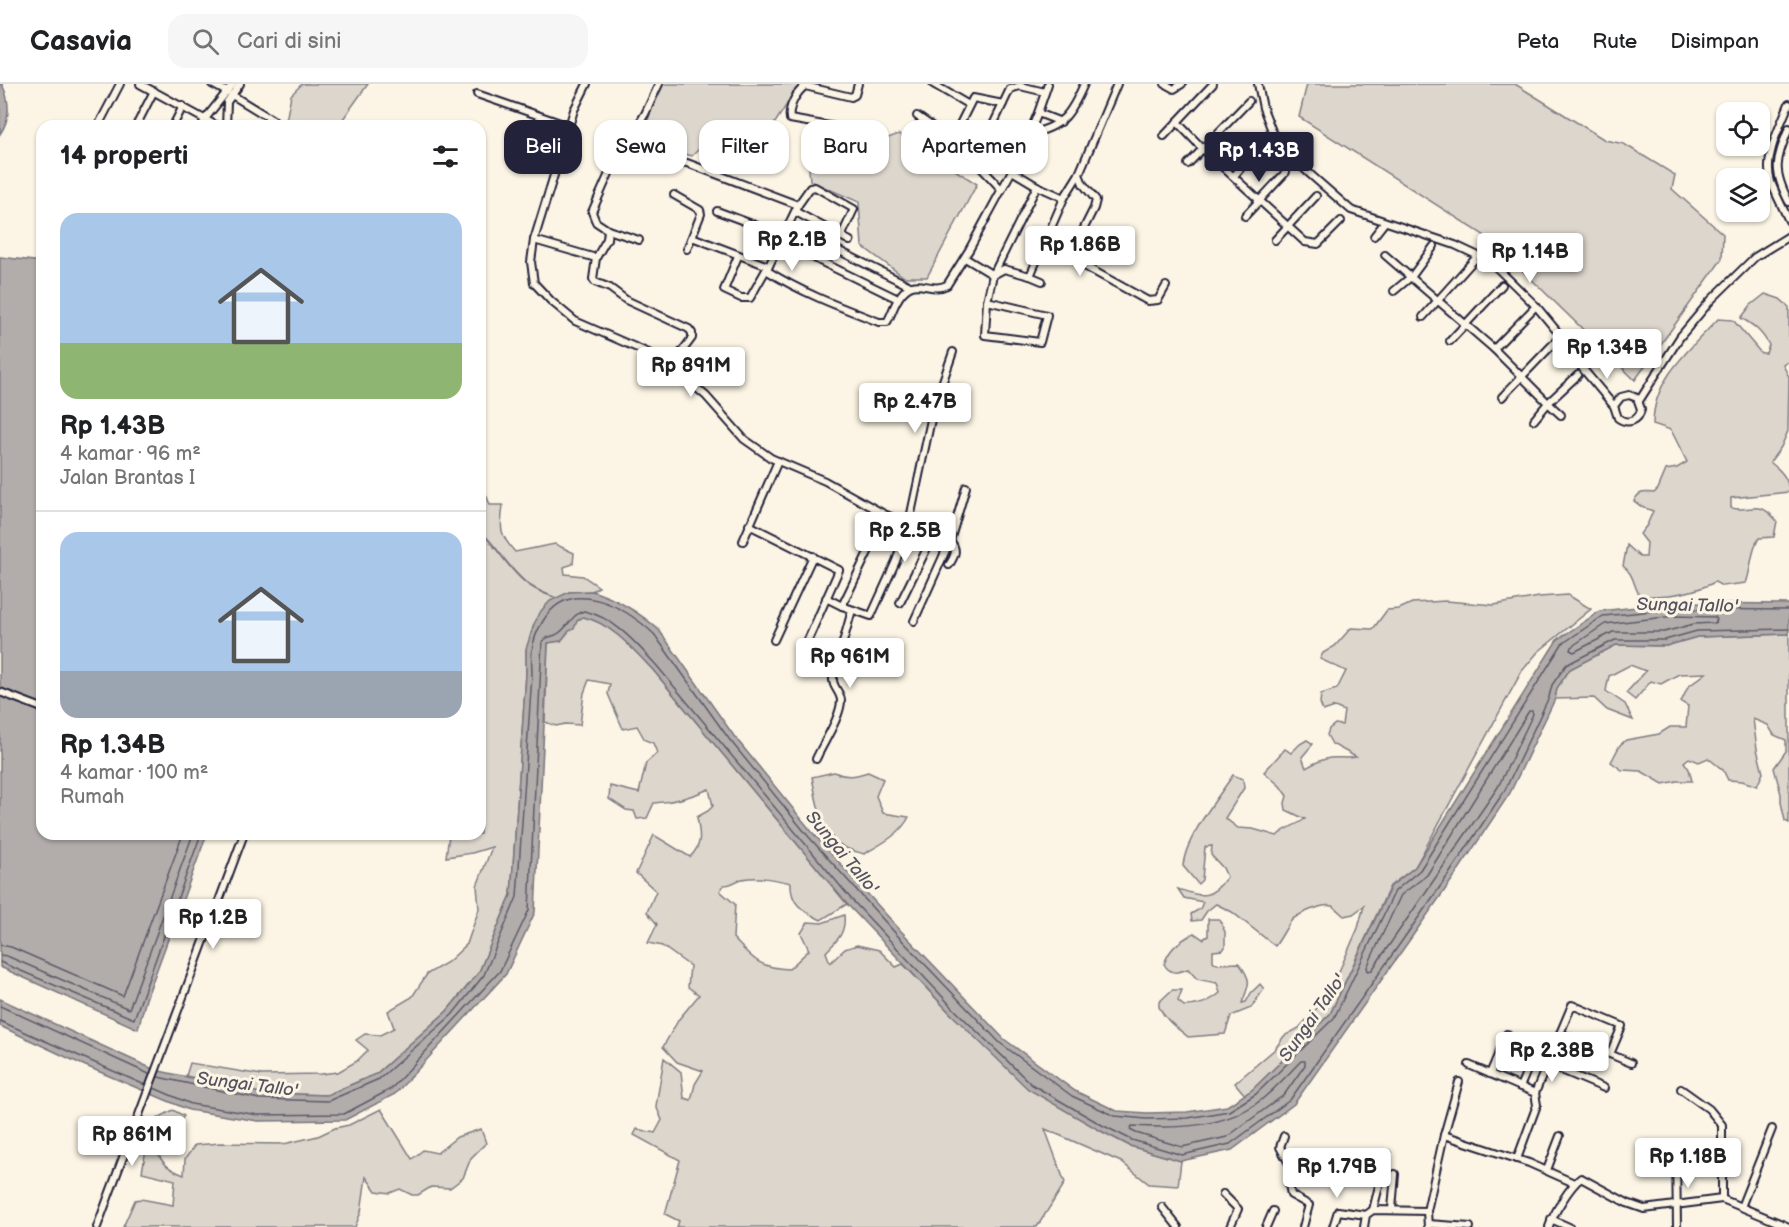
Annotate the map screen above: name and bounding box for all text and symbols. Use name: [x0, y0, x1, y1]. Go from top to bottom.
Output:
search box: [168, 14, 588, 68]
text: Casavia: [30, 25, 132, 58]
icon: search: [189, 25, 222, 58]
text: Cari di sini: [237, 28, 341, 55]
text: Peta: [1517, 29, 1559, 54]
text: Rute: [1592, 29, 1637, 54]
text: Disimpan: [1670, 29, 1759, 54]
map controls: [1716, 102, 1770, 222]
button: locate: [1716, 102, 1770, 156]
chip: Beli: [504, 120, 582, 174]
chip: Sewa: [594, 120, 687, 174]
chip: Filter: [699, 120, 789, 174]
chip: Baru: [801, 120, 889, 174]
chip: Apartemen: [901, 120, 1048, 174]
pin: Rp 1.43B: [1197, 132, 1321, 183]
text: Rp 1.43B: [1219, 139, 1299, 163]
icon: filters: [429, 140, 462, 173]
text: 14 properti: [60, 141, 189, 172]
button: layers: [1716, 168, 1770, 222]
pin: Rp 2.1B: [737, 221, 847, 272]
pin: Rp 1.86B: [1018, 226, 1142, 277]
text: Rp 2.1B: [757, 228, 827, 252]
text: Rp 1.86B: [1039, 233, 1121, 257]
pin: Rp 1.14B: [1468, 233, 1592, 284]
text: Rp 1.14B: [1491, 240, 1569, 264]
icon: home: [207, 252, 315, 360]
pin: Rp 1.34B: [1545, 329, 1669, 380]
text: Rp 1.34B: [1567, 336, 1647, 360]
pin: Rp 891M: [636, 347, 746, 398]
text: Rp 891M: [651, 354, 731, 378]
pin: Rp 2.47B: [853, 383, 977, 434]
text: Rp 2.47B: [873, 390, 957, 414]
text: Rp 1.43B: [60, 411, 165, 442]
text: 4 kamar · 96 m²: [60, 442, 201, 466]
text: Jalan Brantas I: [60, 466, 195, 490]
pin: Rp 2.5B: [850, 512, 960, 563]
text: Rp 2.5B: [869, 519, 941, 543]
icon: home: [207, 571, 315, 679]
water label: Sungai Tallo': [1636, 594, 1739, 617]
pin: Rp 961M: [795, 638, 905, 689]
text: Rp 961M: [810, 645, 890, 669]
text: Rp 1.34B: [60, 730, 165, 761]
text: 4 kamar · 100 m²: [60, 761, 208, 785]
text: Rumah: [60, 785, 124, 809]
water label: Sungai Tallo': [801, 807, 883, 899]
pin: Rp 1.2B: [158, 899, 268, 950]
text: Rp 1.2B: [178, 906, 248, 930]
water label: Sungai Tallo': [1275, 970, 1351, 1066]
pin: Rp 2.38B: [1490, 1032, 1614, 1083]
text: Rp 2.38B: [1510, 1039, 1594, 1063]
water label: Sungai Tallo': [195, 1068, 300, 1101]
pin: Rp 861M: [77, 1116, 187, 1167]
text: Rp 861M: [92, 1123, 172, 1147]
pin: Rp 1.18B: [1626, 1138, 1750, 1189]
text: Rp 1.18B: [1649, 1145, 1727, 1169]
pin: Rp 1.79B: [1275, 1148, 1399, 1199]
text: Rp 1.79B: [1297, 1155, 1377, 1179]

